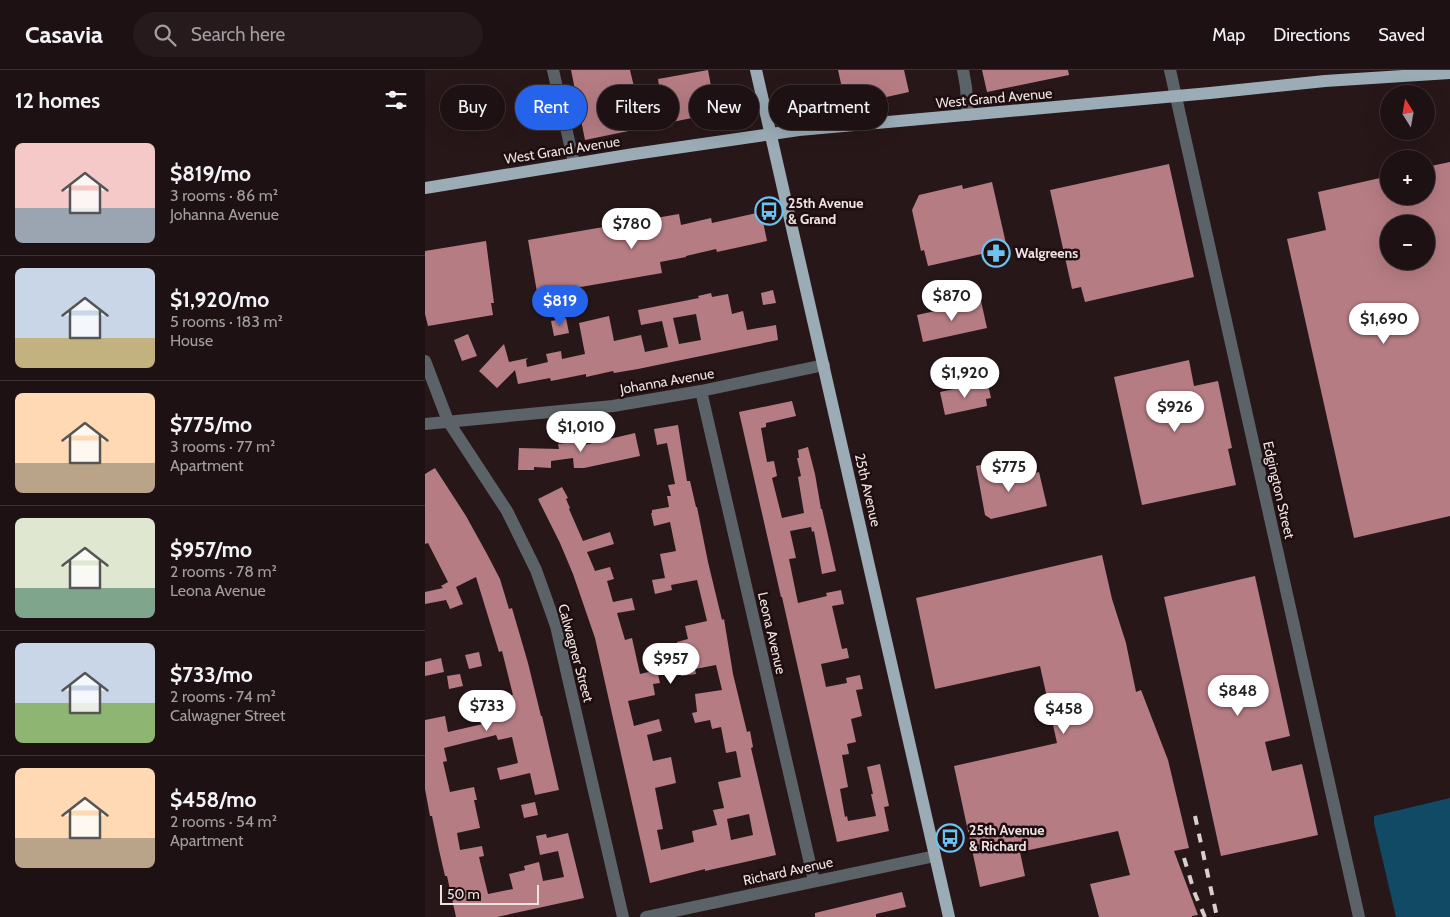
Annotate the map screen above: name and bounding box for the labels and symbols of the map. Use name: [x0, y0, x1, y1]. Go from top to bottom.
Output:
street label: West Grand Avenue: [935, 84, 1053, 112]
north arrow: [1380, 85, 1435, 140]
street label: West Grand Avenue: [503, 132, 621, 168]
place label: 25th Avenue & Grand: [788, 194, 864, 228]
bus stop icon: 25th Avenue & Grand: [754, 196, 784, 226]
pin: $780: [602, 208, 662, 250]
pharmacy icon: Walgreens: [981, 238, 1011, 268]
place label: Walgreens: [1015, 244, 1078, 262]
pin: $870: [922, 280, 982, 322]
pin: $819: [530, 284, 590, 327]
pin: $1,690: [1343, 302, 1425, 345]
pin: $1,920: [924, 356, 1006, 399]
street label: Johanna Avenue: [618, 364, 715, 398]
pin: $926: [1145, 390, 1205, 433]
pin: $1,010: [540, 410, 622, 453]
street label: Edgington Street: [1259, 439, 1299, 541]
pin: $775: [979, 450, 1039, 493]
street label: 25th Avenue: [851, 452, 885, 528]
street label: Leona Avenue: [754, 590, 790, 676]
street label: Calwagner Street: [554, 602, 598, 704]
pin: $957: [641, 642, 701, 685]
pin: $848: [1208, 674, 1268, 717]
pin: $733: [457, 690, 517, 732]
pin: $458: [1034, 692, 1094, 735]
place label: 25th Avenue & Richard: [969, 821, 1045, 855]
bus stop icon: 25th Avenue & Richard: [935, 823, 965, 853]
street label: Richard Avenue: [741, 853, 835, 889]
scale bar: [440, 882, 539, 905]

